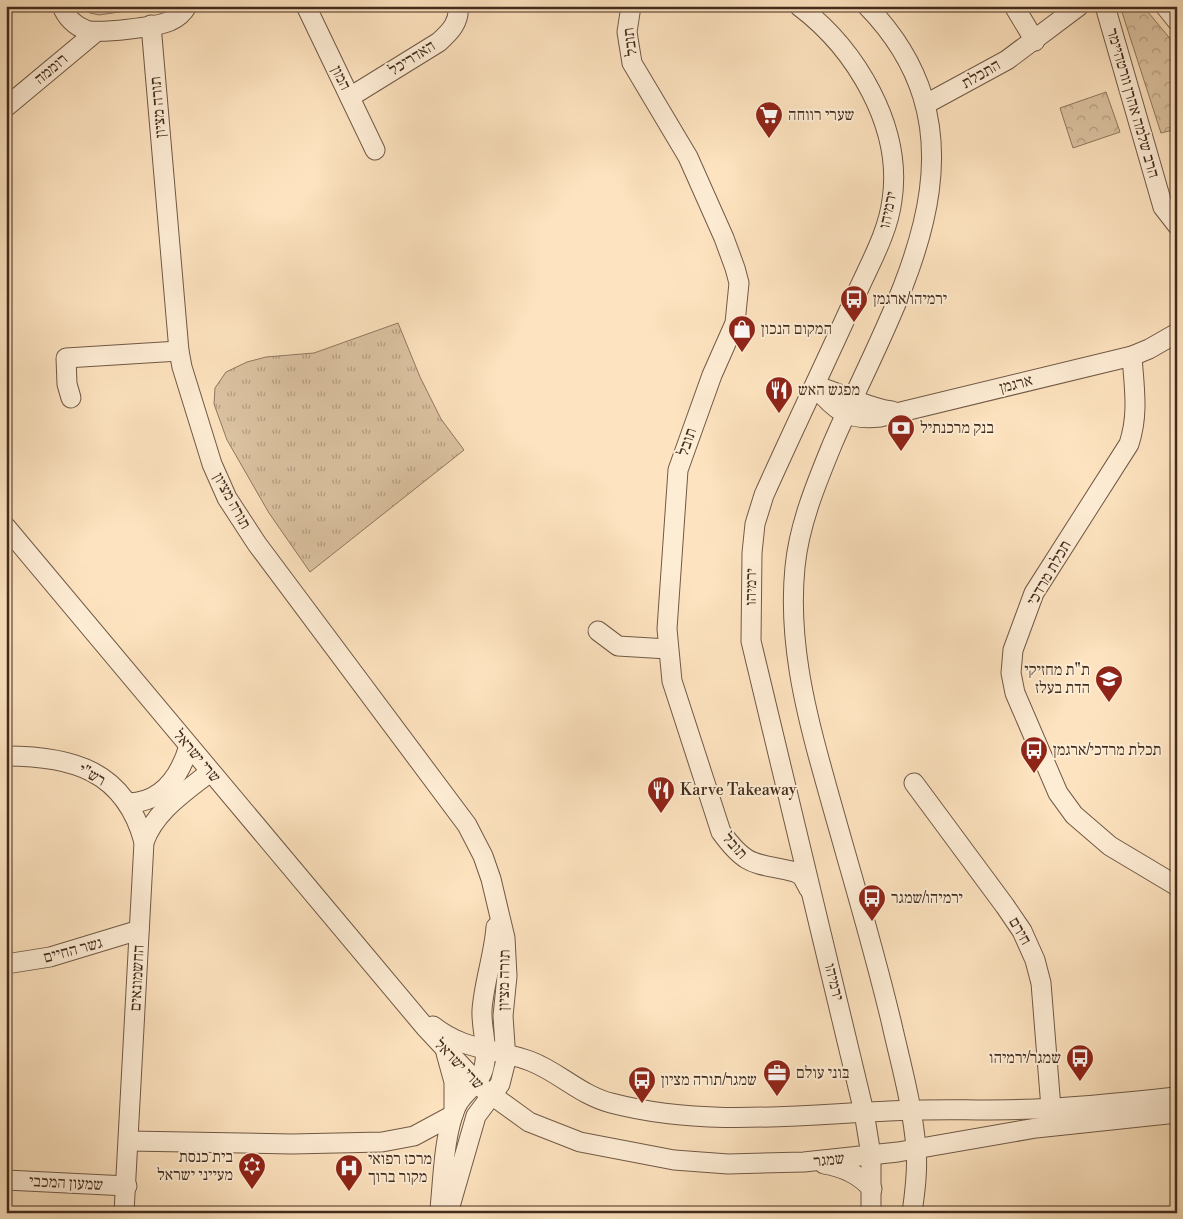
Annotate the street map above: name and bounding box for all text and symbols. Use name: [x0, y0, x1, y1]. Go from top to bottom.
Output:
street label: תובל: [618, 26, 642, 58]
street label: הרב שלמה אהרן וורטהיימר: [1102, 26, 1164, 180]
street label: האדריכל: [385, 36, 439, 80]
street label: רוממה: [30, 49, 72, 89]
street label: התכלת: [958, 55, 1004, 93]
street label: המון: [327, 62, 355, 94]
street label: תורה מציון: [145, 76, 171, 138]
supermarket icon: שערי רווחה: [754, 100, 784, 139]
place label: שערי רווחה: [788, 105, 855, 125]
street label: ירמיהו: [874, 190, 902, 230]
bus stop icon: ירמיהו/ארגמן: [839, 284, 869, 323]
place label: ירמיהו/ארגמן: [873, 289, 947, 309]
shop icon: המקום הנכון: [727, 314, 757, 353]
place label: המקום הנכון: [761, 319, 832, 339]
street label: ארגמן: [997, 370, 1035, 398]
restaurant icon: מפגש האש: [764, 375, 794, 414]
place label: מפגש האש: [798, 380, 860, 400]
bank icon: בנק מרכנתיל: [886, 413, 916, 452]
place label: בנק מרכנתיל: [920, 418, 994, 438]
street label: תובל: [673, 425, 701, 459]
street label: תורה מציון: [208, 469, 256, 533]
street label: תכלת מרדכי: [1022, 537, 1076, 609]
street label: ירמיהו: [741, 568, 761, 606]
place label: ת"ת מחזיקי הדת בעלז: [1024, 660, 1090, 698]
school or university icon: ת"ת מחזיקי הדת בעלז: [1094, 664, 1124, 703]
street label: שרי ישראל: [169, 725, 225, 787]
bus stop icon: תכלת מרדכי/ארגמן: [1019, 735, 1049, 774]
place label: תכלת מרדכי/ארגמן: [1053, 740, 1162, 760]
street label: רש"י: [75, 760, 109, 790]
restaurant icon: Karve Takeaway: [646, 775, 676, 814]
place label: Karve Takeaway: [680, 780, 797, 800]
street label: תובל: [718, 829, 752, 863]
bus stop icon: ירמיהו/שמגר: [857, 883, 887, 922]
place label: ירמיהו/שמגר: [891, 888, 963, 908]
street label: חירם: [1004, 913, 1036, 949]
street label: גשר החיים: [41, 932, 105, 968]
street label: החשמונאים: [125, 944, 149, 1012]
street label: תורה מציון: [493, 949, 515, 1011]
street label: ירמיהו: [820, 961, 848, 1003]
street label: שרי ישראל: [430, 1034, 488, 1094]
bus stop icon: שמגר/ירמיהו: [1065, 1043, 1095, 1082]
place label: שמגר/ירמיהו: [989, 1048, 1061, 1068]
office icon: בוני עולם: [762, 1058, 792, 1097]
place label: בוני עולם: [796, 1063, 850, 1083]
bus stop icon: שמגר/תורה מציון: [627, 1065, 657, 1104]
place label: שמגר/תורה מציון: [661, 1070, 757, 1090]
place label: בית כנסת מעייני ישראל: [157, 1147, 233, 1185]
street label: שמגר: [812, 1148, 846, 1172]
place label: מרכז רפואי מקור ברוך: [368, 1149, 432, 1187]
synagogue icon: בית כנסת מעייני ישראל: [237, 1151, 267, 1190]
hospital icon: מרכז רפואי מקור ברוך: [334, 1153, 364, 1192]
street label: שמעון המכבי: [28, 1171, 104, 1195]

